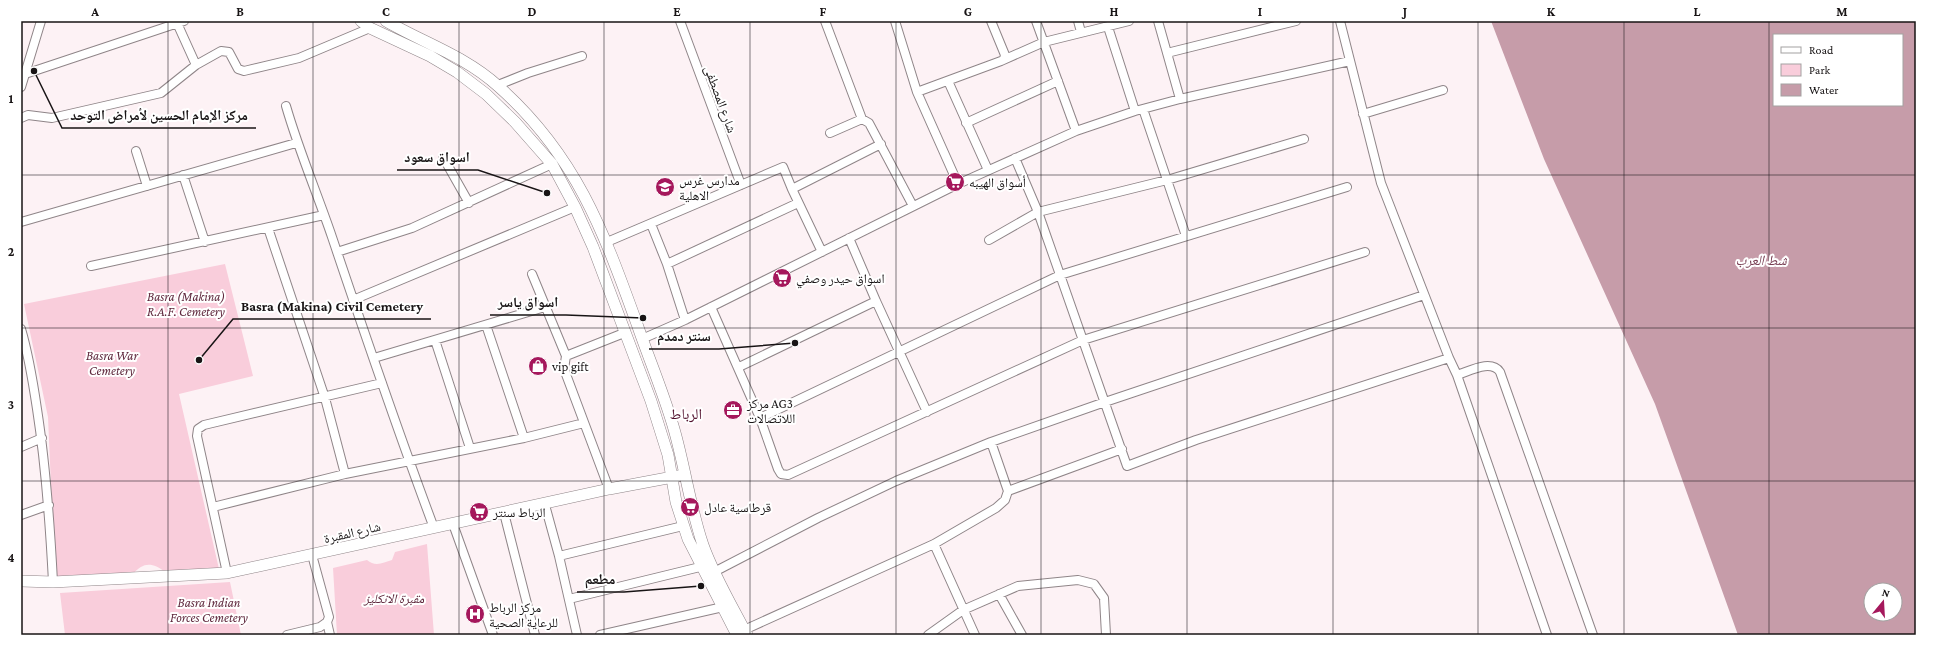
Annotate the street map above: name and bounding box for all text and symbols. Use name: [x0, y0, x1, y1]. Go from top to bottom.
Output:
text: A: [90, 4, 99, 19]
text: B: [236, 4, 244, 19]
text: C: [382, 4, 390, 19]
text: D: [528, 4, 537, 19]
text: E: [673, 4, 681, 19]
text: F: [820, 4, 827, 19]
text: G: [964, 4, 972, 19]
text: H: [1110, 4, 1119, 19]
text: I: [1258, 4, 1262, 19]
text: J: [1401, 4, 1407, 19]
text: K: [1547, 4, 1556, 19]
text: L: [1694, 4, 1701, 19]
text: M: [1836, 4, 1848, 19]
legend: [1773, 34, 1903, 106]
text: Road: [1809, 43, 1834, 57]
street label: شارع المصطفى: [700, 63, 740, 136]
text: Park: [1809, 63, 1831, 77]
text: Water: [1809, 83, 1839, 97]
text: 1: [9, 91, 14, 106]
callout: مركز الإمام الحسين لأمراض التوحد: [62, 102, 256, 128]
text: مركز الإمام الحسين لأمراض التوحد: [70, 107, 248, 125]
callout: اسواق سعود: [397, 144, 478, 170]
text: اسواق سعود: [404, 149, 470, 166]
supermarket icon: أسواق الهيبه: [944, 171, 966, 193]
place label: مدارس غرس الاهلية: [679, 173, 740, 203]
place label: أسواق الهيبه: [969, 175, 1026, 191]
school or university icon: مدارس غرس الاهلية: [654, 176, 676, 198]
text: 2: [8, 244, 15, 259]
water label: شط العرب: [1735, 252, 1788, 268]
supermarket icon: اسواق حيدر وصفي: [771, 267, 793, 289]
place label: اسواق حيدر وصفي: [796, 271, 885, 289]
park label: Basra (Makina) R.A.F. Cemetery: [147, 289, 226, 319]
callout: اسواق ياسر: [490, 289, 566, 315]
callout: Basra (Makina) Civil Cemetery: [233, 293, 431, 319]
text: اسواق ياسر: [497, 294, 558, 311]
text: Basra (Makina) Civil Cemetery: [241, 298, 423, 315]
callout: سنتر دمدم: [649, 323, 719, 349]
text: سنتر دمدم: [657, 328, 711, 346]
park label: Basra War Cemetery: [86, 348, 138, 378]
shop icon: vip gift: [527, 355, 549, 377]
place label: vip gift: [551, 359, 589, 374]
place label: مركز AG3 اللاتصالات: [746, 396, 795, 426]
text: 3: [8, 397, 14, 412]
office icon: مركز AG3 اللاتصالات: [722, 399, 744, 421]
district label: الرباط: [670, 406, 702, 423]
supermarket icon: قرطاسية عادل: [679, 496, 701, 518]
place label: قرطاسية عادل: [704, 500, 771, 516]
supermarket icon: الرباط سنتر: [468, 501, 490, 523]
place label: الرباط سنتر: [492, 505, 546, 521]
street label: شارع المقبرة: [322, 519, 382, 548]
text: 4: [7, 550, 15, 565]
callout: مطعم: [577, 566, 624, 592]
text: مطعم: [585, 571, 615, 589]
north arrow: [1863, 582, 1903, 622]
text: N: [1881, 586, 1892, 600]
park label: مقبرة الانكليز: [363, 591, 424, 606]
park label: Basra Indian Forces Cemetery: [170, 595, 249, 625]
place label: مركز الرباط للرعاية الصحية: [489, 600, 558, 631]
hospital icon: مركز الرباط للرعاية الصحية: [464, 603, 486, 625]

